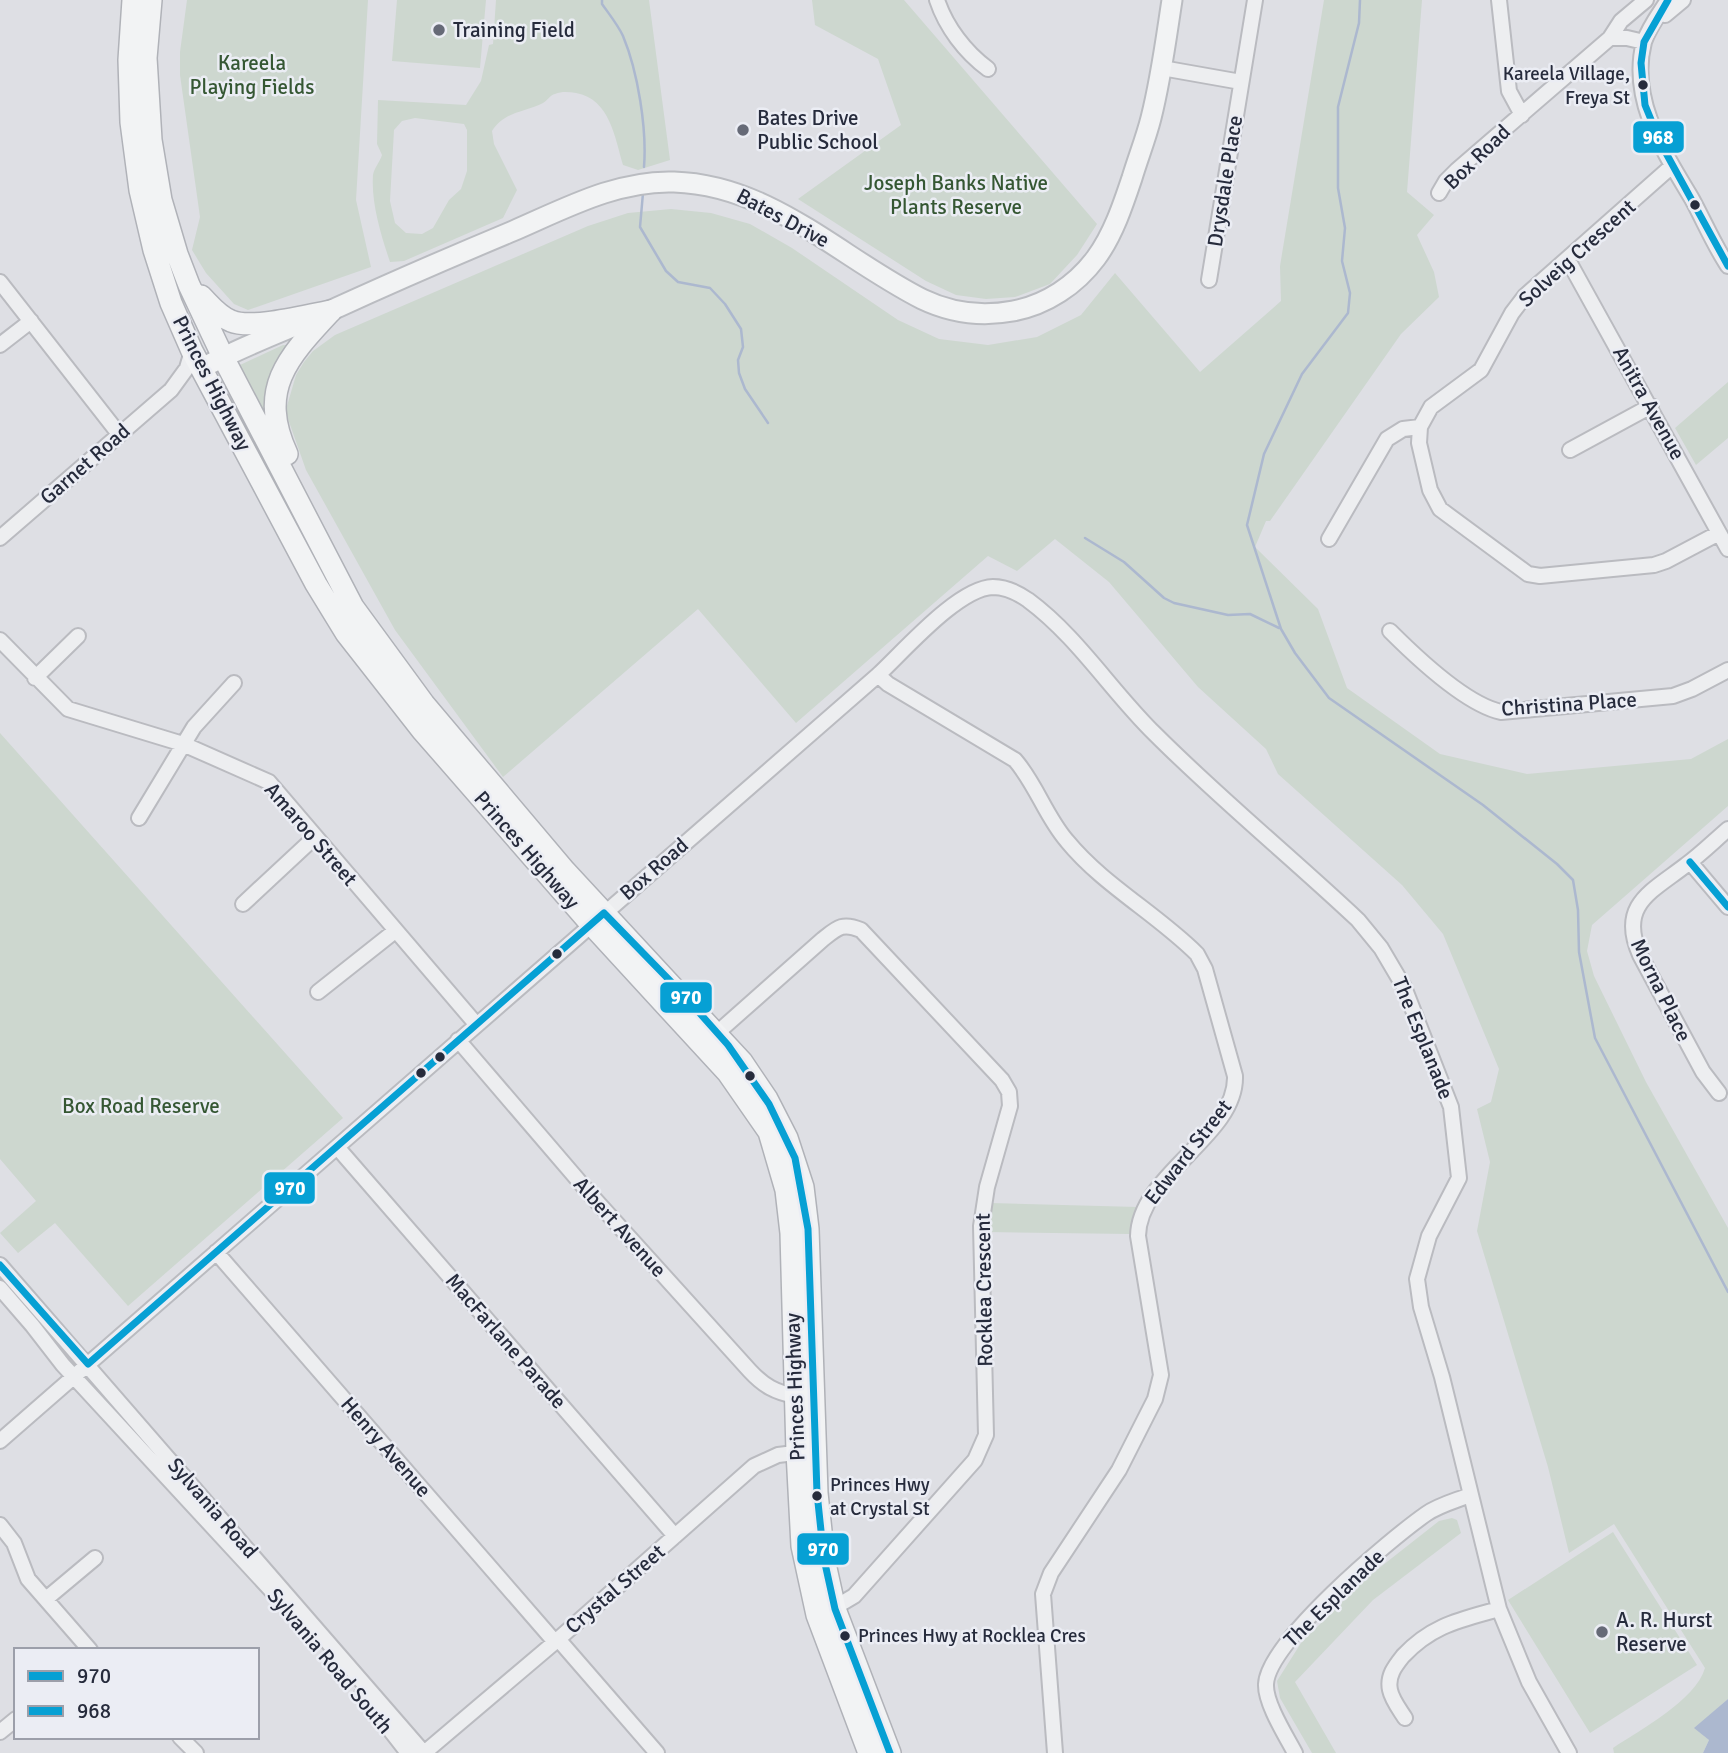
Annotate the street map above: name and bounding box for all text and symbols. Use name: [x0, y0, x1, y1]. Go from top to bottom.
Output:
place label: Training Field: [453, 17, 575, 43]
marker: Training Field: [431, 22, 447, 38]
park label: Kareela Playing Fields: [190, 50, 314, 100]
place label: Kareela Village, Freya St: [1503, 62, 1630, 110]
marker: Kareela Village, Freya St: [1636, 78, 1650, 92]
place label: Bates Drive Public School: [757, 105, 878, 155]
street label: Drysdale Place: [1202, 113, 1248, 249]
street label: Box Road: [1438, 119, 1516, 195]
line badge: 968: [1632, 120, 1685, 154]
marker: Bates Drive Public School: [735, 122, 751, 138]
text: 968: [1643, 126, 1673, 150]
park label: Joseph Banks Native Plants Reserve: [864, 170, 1048, 220]
street label: Bates Drive: [732, 183, 834, 253]
street label: Solveig Crescent: [1513, 194, 1641, 312]
unlabelled marker: [1688, 198, 1702, 212]
street label: Princes Highway: [167, 311, 257, 455]
street label: Anitra Avenue: [1607, 342, 1691, 464]
street label: Garnet Road: [35, 418, 135, 510]
street label: Christina Place: [1500, 686, 1638, 722]
street label: Amaroo Street: [259, 777, 363, 891]
street label: Princes Highway: [469, 786, 586, 915]
street label: Box Road: [614, 832, 694, 906]
street label: Morna Place: [1625, 934, 1697, 1046]
unlabelled marker: [550, 947, 564, 961]
street label: The Esplanade: [1387, 973, 1459, 1103]
line badge: 970: [659, 981, 713, 1014]
text: 970: [671, 986, 701, 1010]
unlabelled marker: [433, 1050, 447, 1064]
unlabelled marker: [414, 1066, 428, 1080]
unlabelled marker: [743, 1069, 757, 1083]
park label: Box Road Reserve: [62, 1093, 220, 1119]
street label: Edward Street: [1139, 1094, 1237, 1210]
line badge: 970: [263, 1171, 316, 1205]
street label: Albert Avenue: [568, 1171, 672, 1283]
text: 970: [275, 1177, 305, 1201]
street label: Rocklea Crescent: [970, 1213, 998, 1367]
street label: MacFarlane Parade: [440, 1268, 572, 1414]
street label: Princes Highway: [779, 1312, 811, 1461]
street label: Henry Avenue: [335, 1391, 437, 1503]
street label: Sylvania Road: [162, 1452, 264, 1564]
place label: Princes Hwy at Crystal St: [830, 1473, 930, 1521]
marker: Princes Hwy at Crystal St: [810, 1489, 824, 1503]
line badge: 970: [796, 1532, 850, 1566]
text: 970: [808, 1538, 838, 1562]
street label: Crystal Street: [560, 1539, 670, 1639]
street label: The Esplanade: [1278, 1544, 1390, 1652]
street label: Sylvania Road South: [262, 1583, 398, 1739]
place label: A. R. Hurst Reserve: [1616, 1607, 1712, 1657]
place label: Princes Hwy at Rocklea Cres: [858, 1624, 1086, 1648]
marker: A. R. Hurst Reserve: [1594, 1624, 1610, 1640]
marker: Princes Hwy at Rocklea Cres: [838, 1629, 852, 1643]
legend: [14, 1648, 259, 1739]
text: 970: [77, 1663, 111, 1689]
text: 968: [77, 1698, 111, 1724]

